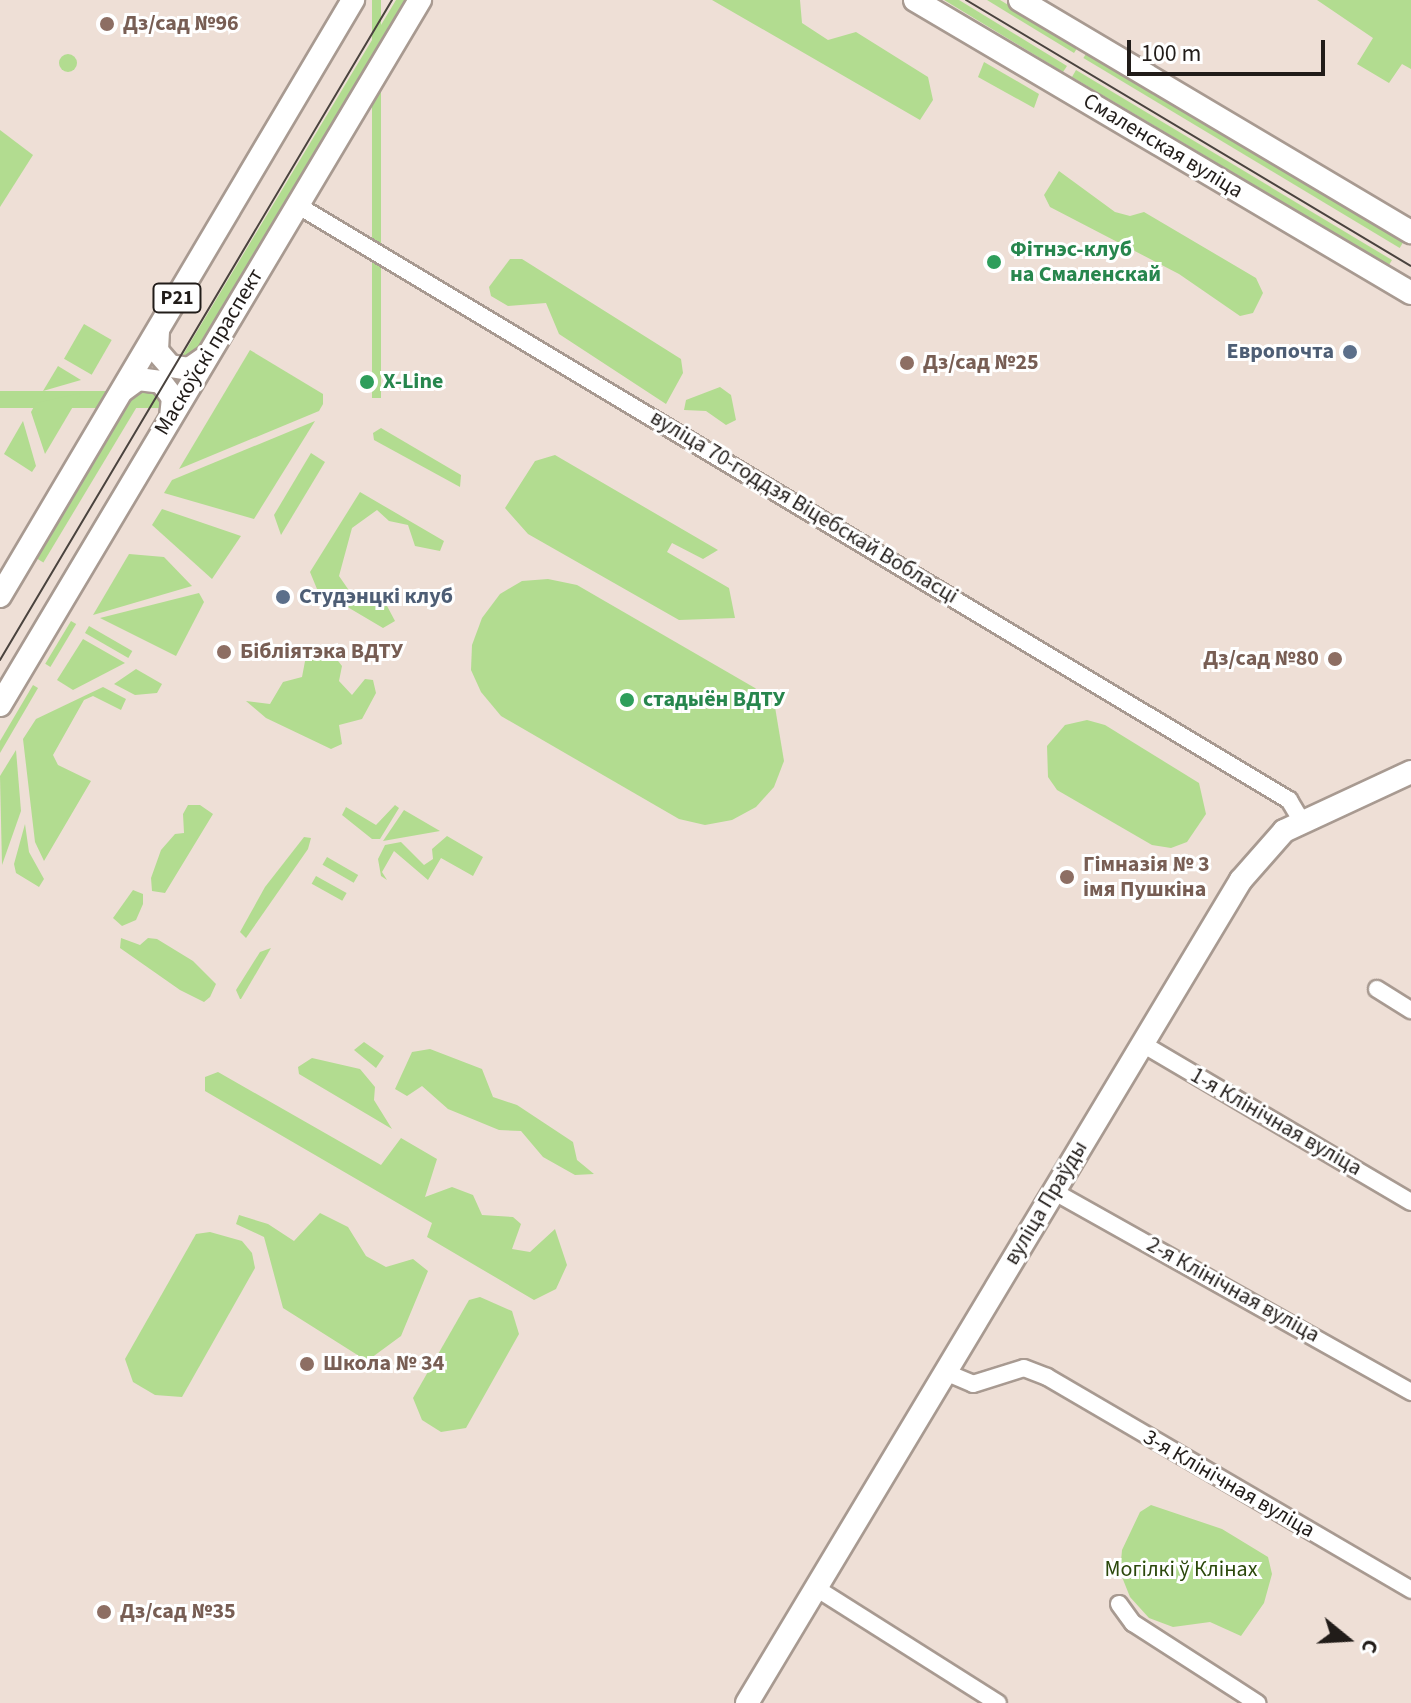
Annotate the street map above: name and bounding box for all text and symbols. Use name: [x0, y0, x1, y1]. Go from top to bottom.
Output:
place label: Дз/сад №96: [123, 11, 239, 37]
marker: Дз/сад №96: [98, 15, 116, 33]
scale bar: [1131, 24, 1329, 74]
text: 100 m: [1141, 36, 1201, 71]
street label: Смаленская вуліца: [1078, 88, 1248, 204]
place label: Фітнэс-клуб на Смаленскай: [1010, 236, 1161, 288]
marker: Фітнэс-клуб на Смаленскай: [985, 253, 1003, 271]
street label: Маскоўскі праспект: [149, 264, 269, 440]
road number: Р21: [151, 282, 203, 314]
place label: Европочта: [1227, 339, 1334, 365]
marker: Европочта: [1341, 343, 1359, 361]
place label: Дз/сад №25: [923, 350, 1039, 376]
marker: Дз/сад №25: [898, 354, 916, 372]
place label: X-Line: [383, 369, 443, 395]
marker: X-Line: [358, 373, 376, 391]
street label: вуліца 70-годдзя Віцебскай Вобласці: [645, 404, 963, 610]
place label: Студэнцкі клуб: [299, 584, 453, 610]
marker: Студэнцкі клуб: [274, 588, 292, 606]
place label: Бібліятэка ВДТУ: [240, 639, 403, 665]
marker: Бібліятэка ВДТУ: [215, 643, 233, 661]
place label: Дз/сад №80: [1203, 646, 1319, 672]
marker: Дз/сад №80: [1326, 650, 1344, 668]
place label: стадыён ВДТУ: [643, 687, 785, 713]
marker: стадыён ВДТУ: [618, 691, 636, 709]
place label: Гімназія № 3 імя Пушкіна: [1083, 851, 1210, 902]
marker: Гімназія № 3 імя Пушкіна: [1058, 868, 1076, 886]
street label: 1-я Клінічная вуліца: [1186, 1062, 1366, 1182]
street label: вуліца Праўды: [999, 1136, 1093, 1270]
street label: 2-я Клінічная вуліца: [1142, 1232, 1324, 1348]
place label: Школа № 34: [323, 1351, 444, 1377]
marker: Школа № 34: [298, 1355, 316, 1373]
street label: 3-я Клінічная вуліца: [1139, 1424, 1319, 1544]
park label: Могілкі ў Клінах: [1105, 1557, 1257, 1583]
place label: Дз/сад №35: [120, 1599, 236, 1625]
north arrow: [1307, 1599, 1387, 1679]
marker: Дз/сад №35: [95, 1603, 113, 1621]
text: С: [1353, 1635, 1387, 1657]

